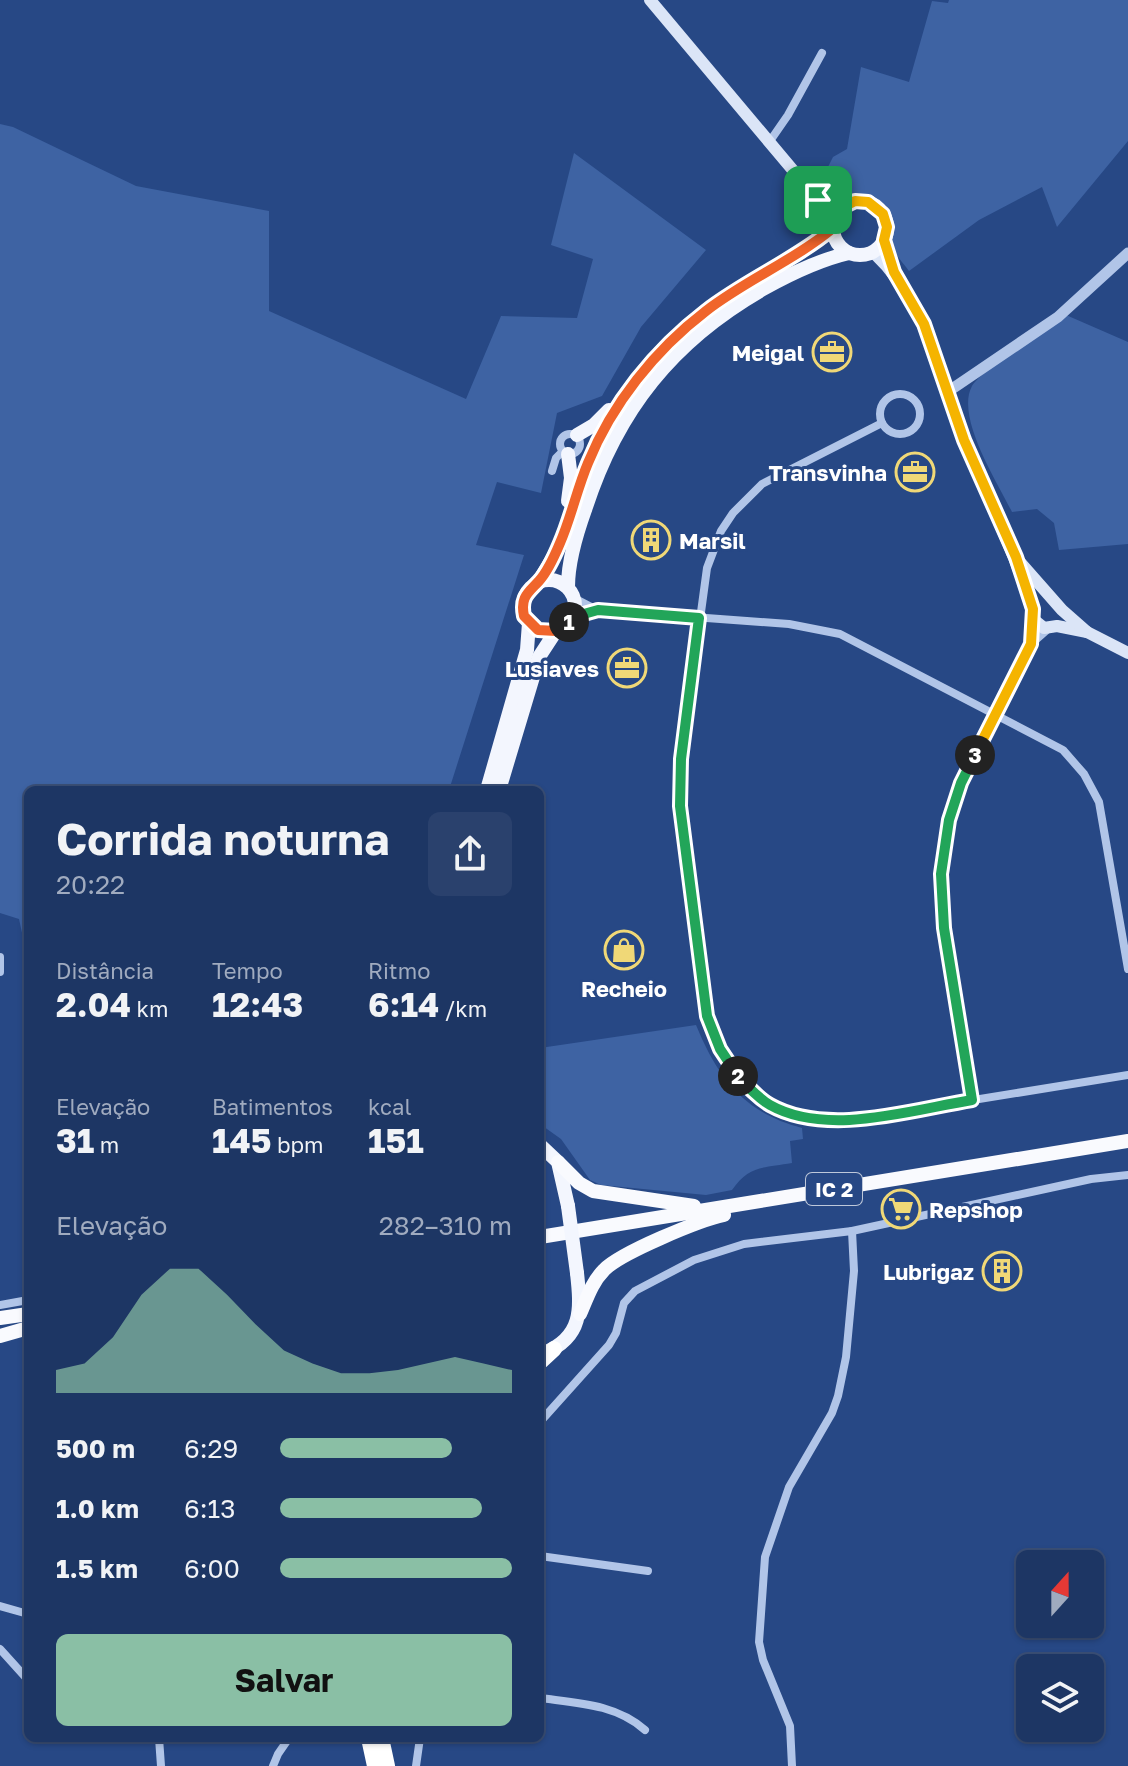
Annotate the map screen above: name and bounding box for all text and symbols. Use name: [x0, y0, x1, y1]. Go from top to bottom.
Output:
pin: [784, 166, 852, 234]
icon: arrive: [796, 178, 840, 222]
office icon: Meigal: [811, 331, 853, 373]
place label: Meigal: [732, 339, 804, 366]
office icon: Transvinha: [894, 451, 936, 493]
place label: Transvinha: [769, 459, 887, 486]
building icon: Marsil: [630, 519, 672, 561]
place label: Marsil: [679, 527, 746, 554]
pin: 1: [549, 602, 589, 642]
text: 1: [563, 608, 575, 635]
office icon: Lusiaves: [606, 647, 648, 689]
place label: Lusiaves: [505, 655, 599, 682]
pin: 3: [955, 735, 995, 775]
text: 3: [968, 741, 982, 768]
text: Corrida noturna: [56, 812, 389, 865]
button: share: [428, 812, 512, 896]
text: 20:22: [56, 869, 125, 900]
shop icon: Recheio: [603, 929, 645, 971]
text: Distância: [56, 957, 154, 984]
text: Tempo: [212, 957, 283, 984]
text: Ritmo: [368, 957, 430, 984]
place label: Recheio: [581, 975, 667, 1002]
text: 2.04: [56, 984, 131, 1024]
text: 12:43: [212, 984, 303, 1024]
text: 6:14: [368, 984, 439, 1024]
text: km: [131, 995, 168, 1022]
text: /km: [439, 995, 487, 1022]
pin: 2: [718, 1056, 758, 1096]
text: 2: [731, 1062, 745, 1089]
text: Elevação: [56, 1093, 150, 1120]
text: Batimentos: [212, 1093, 333, 1120]
text: kcal: [368, 1093, 411, 1120]
text: 31: [56, 1120, 94, 1160]
text: 145: [212, 1120, 272, 1160]
text: 151: [368, 1120, 424, 1160]
text: m: [94, 1131, 119, 1158]
text: bpm: [272, 1131, 324, 1158]
road number: IC 2: [806, 1173, 862, 1205]
supermarket icon: Repshop: [880, 1188, 922, 1230]
place label: Repshop: [929, 1196, 1023, 1223]
text: Elevação: [56, 1210, 167, 1241]
text: 282–310 m: [379, 1210, 512, 1241]
building icon: Lubrigaz: [981, 1250, 1023, 1292]
place label: Lubrigaz: [883, 1258, 974, 1285]
text: 500 m: [56, 1433, 135, 1464]
text: 6:29: [184, 1433, 238, 1464]
text: 1.0 km: [56, 1493, 139, 1524]
text: 6:13: [184, 1493, 235, 1524]
north arrow: [1016, 1550, 1104, 1638]
map controls: [1016, 1550, 1104, 1742]
text: 1.5 km: [56, 1553, 138, 1584]
text: 6:00: [184, 1553, 240, 1584]
button: Salvar: [56, 1634, 512, 1726]
button: layers: [1016, 1654, 1104, 1742]

